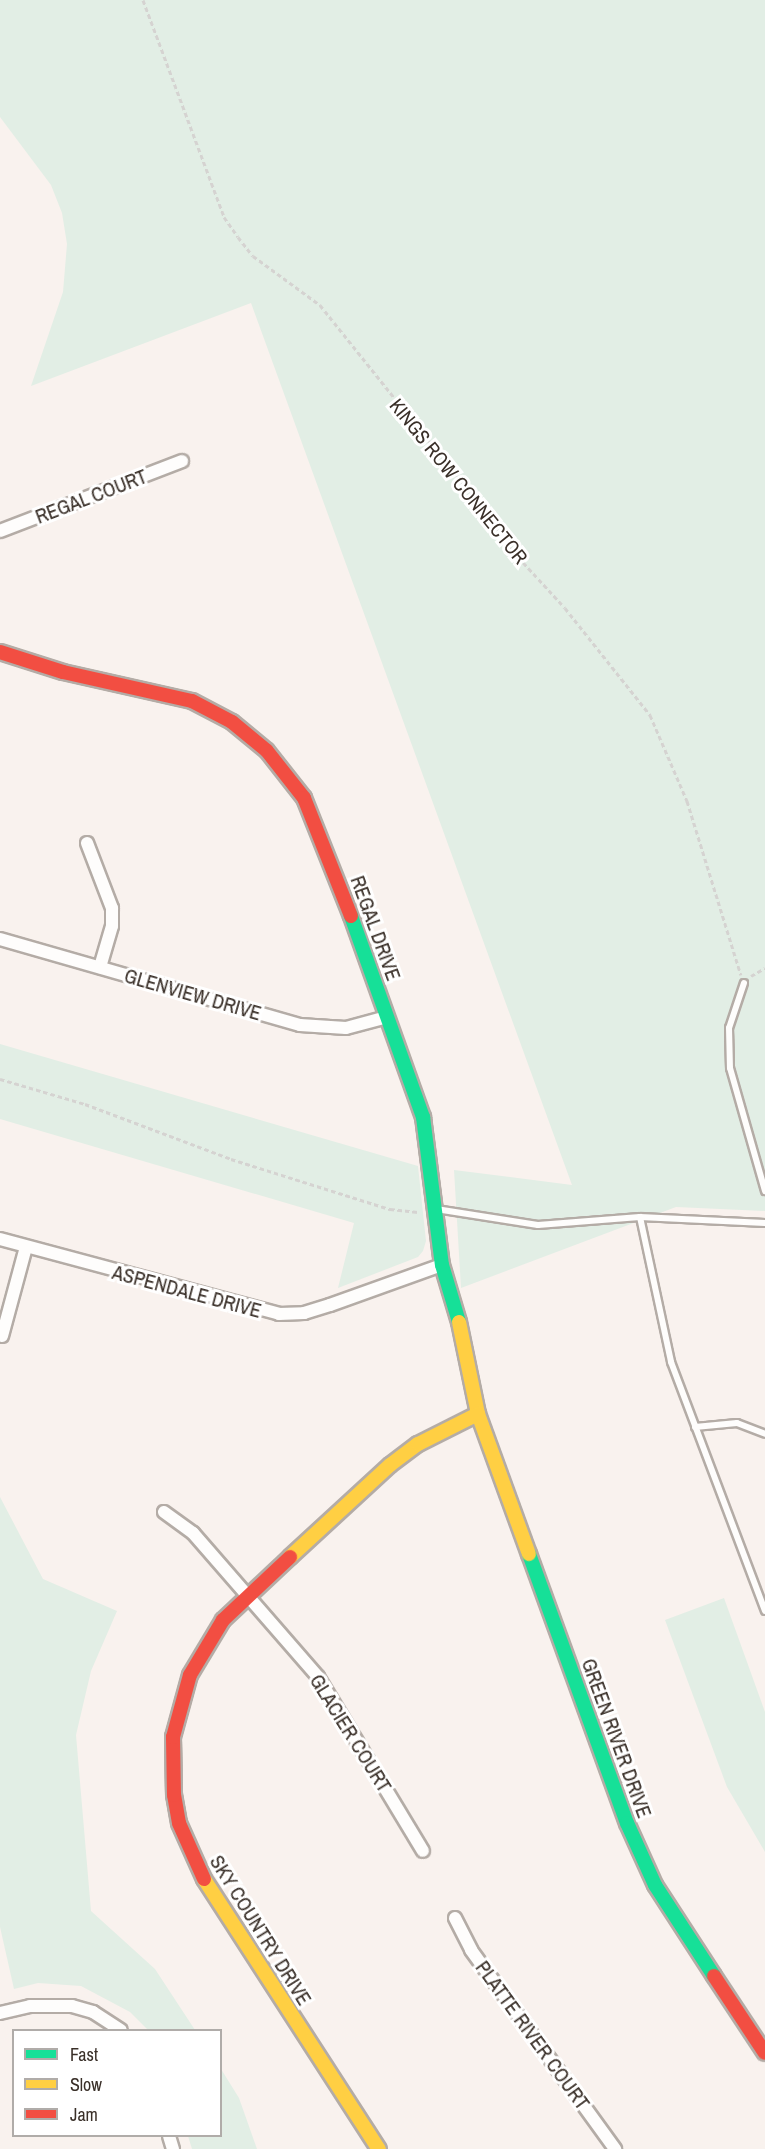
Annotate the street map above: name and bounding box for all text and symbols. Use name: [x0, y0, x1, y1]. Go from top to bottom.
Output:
street label: KINGS ROW CONNECTOR: [385, 394, 533, 568]
street label: REGAL COURT: [32, 464, 150, 528]
street label: REGAL DRIVE: [346, 872, 406, 984]
street label: GLENVIEW DRIVE: [122, 963, 264, 1025]
street label: ASPENDALE DRIVE: [110, 1260, 264, 1322]
street label: GREEN RIVER DRIVE: [577, 1655, 657, 1821]
street label: GLACIER COURT: [305, 1670, 397, 1796]
street label: SKY COUNTRY DRIVE: [205, 1850, 317, 2010]
street label: PLATTE RIVER COURT: [471, 1956, 595, 2114]
legend: [12, 2029, 222, 2137]
text: Fast: [70, 2042, 98, 2067]
text: Slow: [70, 2072, 102, 2097]
text: Jam: [70, 2102, 98, 2127]

